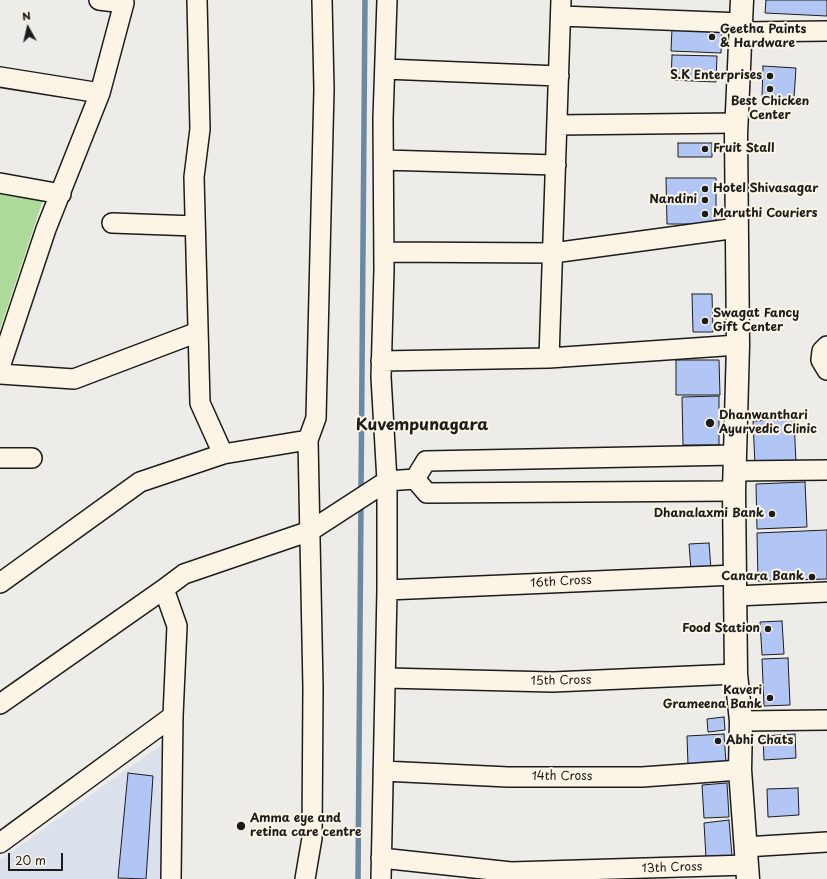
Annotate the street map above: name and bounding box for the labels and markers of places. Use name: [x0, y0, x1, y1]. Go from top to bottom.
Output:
place label: Geetha Paints & Hardware: [720, 23, 806, 51]
marker: Geetha Paints & Hardware: [707, 32, 717, 42]
place label: S.K Enterprises: [670, 69, 762, 83]
marker: S.K Enterprises: [765, 71, 775, 81]
marker: Best Chicken Center: [765, 84, 775, 94]
place label: Best Chicken Center: [731, 95, 809, 123]
place label: Fruit Stall: [713, 142, 774, 156]
marker: Fruit Stall: [700, 144, 710, 154]
place label: Hotel Shivasagar: [713, 182, 818, 196]
marker: Hotel Shivasagar: [700, 184, 710, 194]
place label: Nandini: [650, 193, 697, 207]
marker: Nandini: [700, 195, 710, 205]
place label: Maruthi Couriers: [713, 207, 817, 221]
marker: Maruthi Couriers: [700, 209, 710, 219]
place label: Swagat Fancy Gift Center: [713, 307, 799, 335]
marker: Swagat Fancy Gift Center: [700, 316, 710, 326]
place label: Dhanwanthari Ayurvedic Clinic: [719, 409, 817, 437]
marker: Dhanwanthari Ayurvedic Clinic: [704, 417, 716, 429]
place label: Dhanalaxmi Bank: [654, 507, 764, 521]
marker: Dhanalaxmi Bank: [767, 509, 777, 519]
place label: Canara Bank: [721, 570, 804, 584]
marker: Canara Bank: [807, 572, 817, 582]
place label: Food Station: [682, 622, 760, 636]
marker: Food Station: [763, 624, 773, 634]
place label: Kaveri Grameena Bank: [663, 684, 762, 712]
marker: Kaveri Grameena Bank: [765, 693, 775, 703]
place label: Abhi Chats: [726, 734, 793, 748]
marker: Abhi Chats: [713, 736, 723, 746]
place label: Amma eye and retina care centre: [250, 812, 362, 840]
marker: Amma eye and retina care centre: [235, 820, 247, 832]

